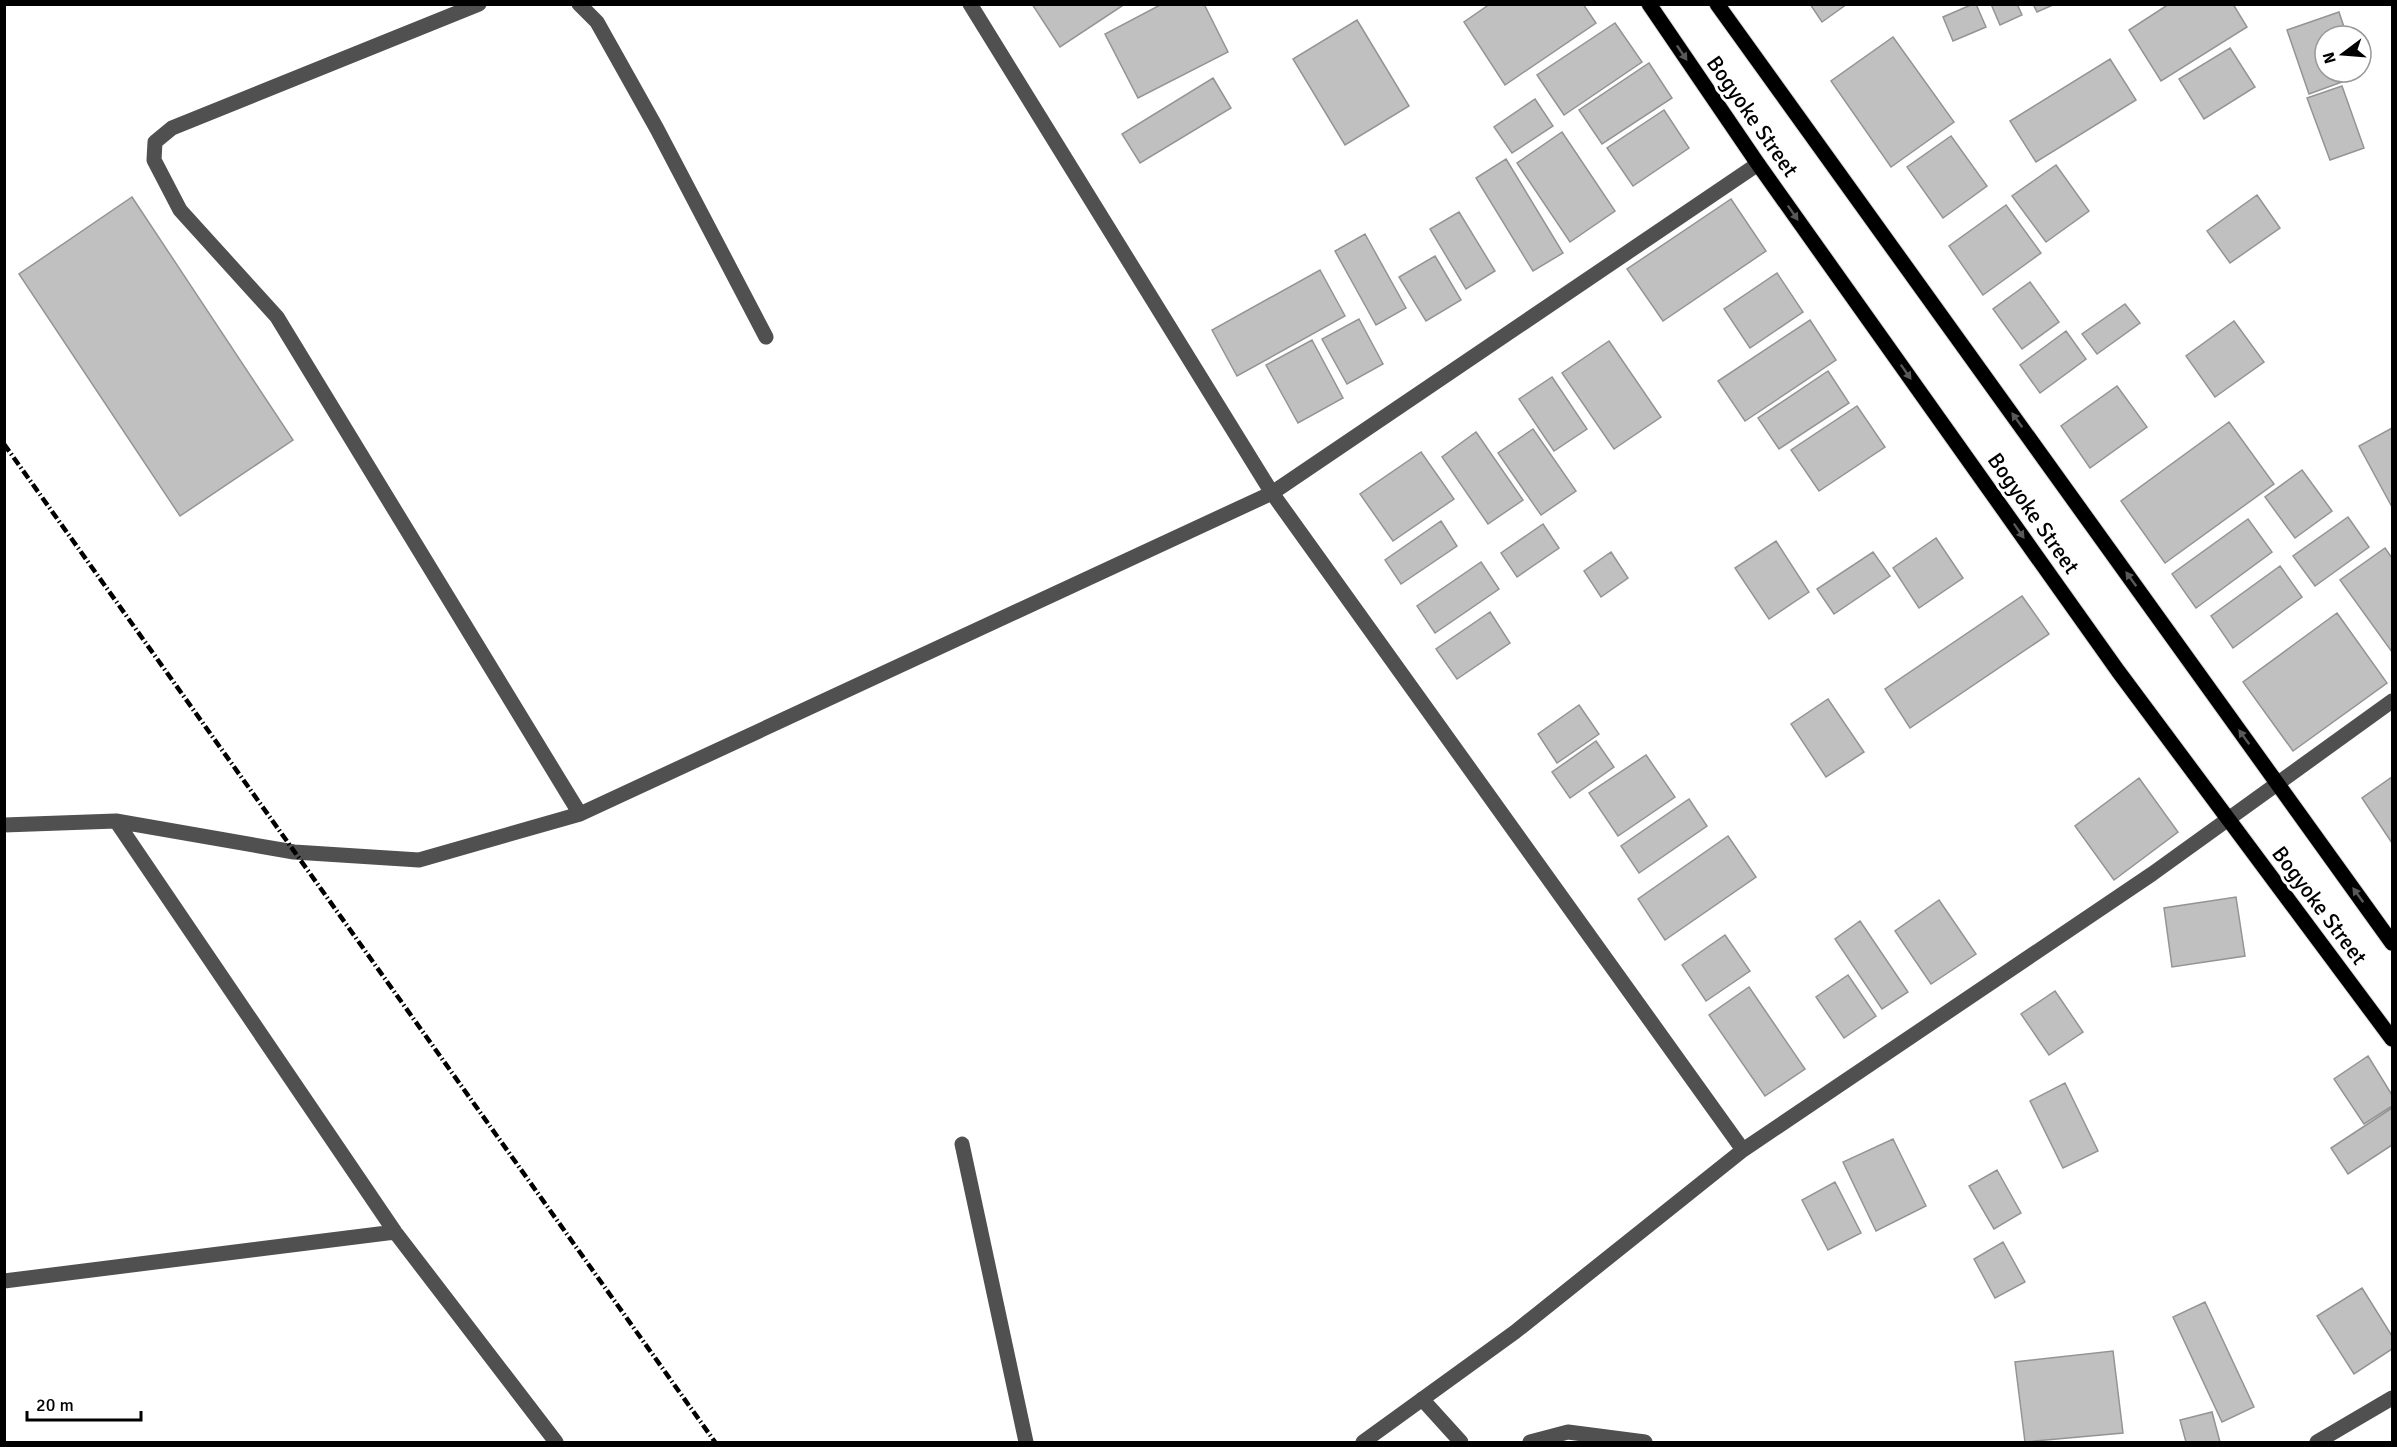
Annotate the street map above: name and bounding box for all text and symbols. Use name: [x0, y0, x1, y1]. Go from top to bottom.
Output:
north arrow: [2313, 24, 2373, 84]
one-way arrow: [1676, 44, 1688, 60]
text: N: [2318, 50, 2341, 66]
street label: Bogyoke Street: [1701, 51, 1804, 182]
one-way arrow: [1787, 204, 1799, 220]
one-way arrow: [1900, 364, 1911, 380]
one-way arrow: [2011, 413, 2023, 429]
street label: Bogyoke Street: [1982, 448, 2085, 579]
one-way arrow: [2013, 523, 2024, 539]
one-way arrow: [2125, 571, 2137, 586]
one-way arrow: [2239, 729, 2251, 744]
street label: Bogyoke Street: [2266, 841, 2373, 970]
one-way arrow: [2352, 888, 2364, 904]
scale bar: [27, 1384, 141, 1422]
text: 20 m: [36, 1394, 74, 1416]

